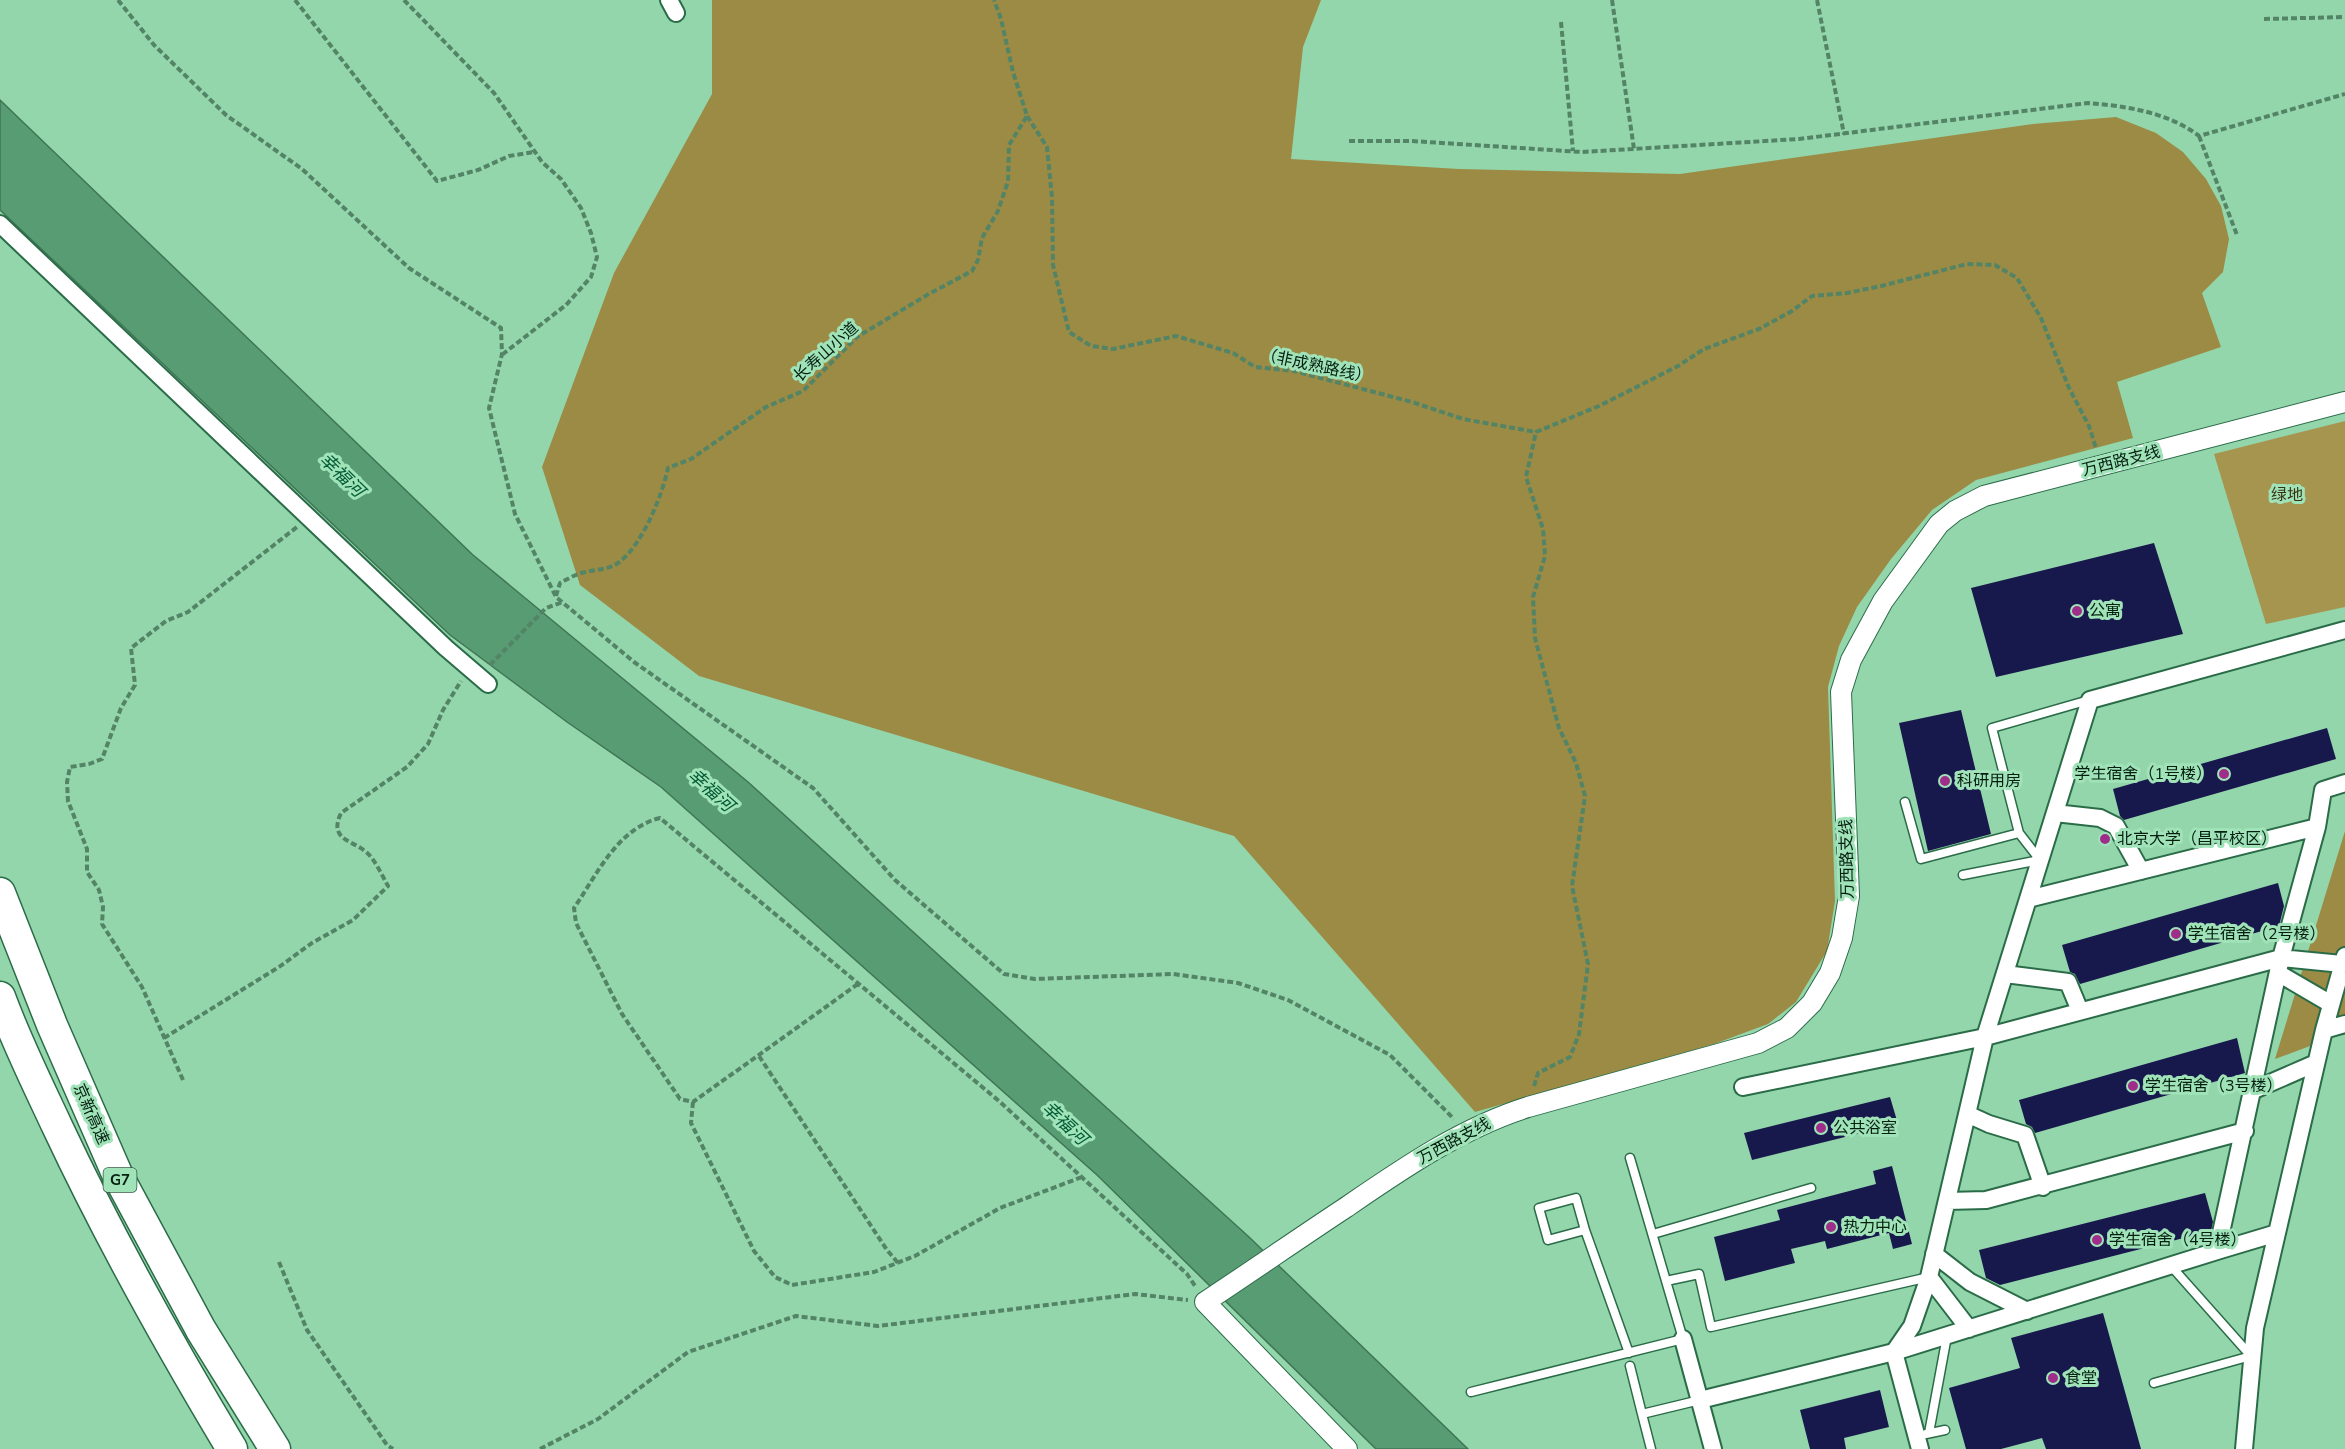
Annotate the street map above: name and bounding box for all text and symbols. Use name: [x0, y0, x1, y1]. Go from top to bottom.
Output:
street label: 长寿山小道: [789, 317, 863, 387]
street label: （非成熟路线）: [1259, 344, 1373, 388]
street label: 万西路支线: [2080, 441, 2162, 481]
water label: 幸福河: [314, 448, 372, 504]
park label: 绿地: [2271, 484, 2303, 506]
place label: 公寓: [2089, 600, 2121, 622]
marker: 公寓: [2070, 604, 2084, 618]
water label: 幸福河: [683, 763, 741, 819]
place label: 学生宿舍（1号楼）: [2074, 763, 2212, 785]
marker: 学生宿舍（1号楼）: [2217, 767, 2231, 781]
place label: 科研用房: [1957, 770, 2021, 792]
marker: 科研用房: [1938, 774, 1952, 788]
street label: 万西路支线: [1835, 819, 1859, 899]
place label: 北京大学（昌平校区）: [2117, 828, 2277, 850]
marker: 北京大学（昌平校区）: [2098, 832, 2112, 846]
place label: 学生宿舍（2号楼）: [2188, 923, 2326, 945]
marker: 学生宿舍（2号楼）: [2169, 927, 2183, 941]
place label: 学生宿舍（3号楼）: [2145, 1075, 2283, 1097]
marker: 学生宿舍（3号楼）: [2126, 1079, 2140, 1093]
street label: 京新高速: [68, 1080, 114, 1148]
water label: 幸福河: [1037, 1096, 1095, 1152]
street label: 万西路支线: [1414, 1113, 1494, 1169]
place label: 公共浴室: [1833, 1117, 1897, 1139]
marker: 公共浴室: [1814, 1121, 1828, 1135]
road number: G7: [104, 1168, 136, 1192]
place label: 热力中心: [1843, 1216, 1907, 1238]
marker: 热力中心: [1824, 1220, 1838, 1234]
place label: 学生宿舍（4号楼）: [2109, 1229, 2247, 1251]
marker: 学生宿舍（4号楼）: [2090, 1233, 2104, 1247]
place label: 食堂: [2065, 1367, 2097, 1389]
marker: 食堂: [2046, 1371, 2060, 1385]

